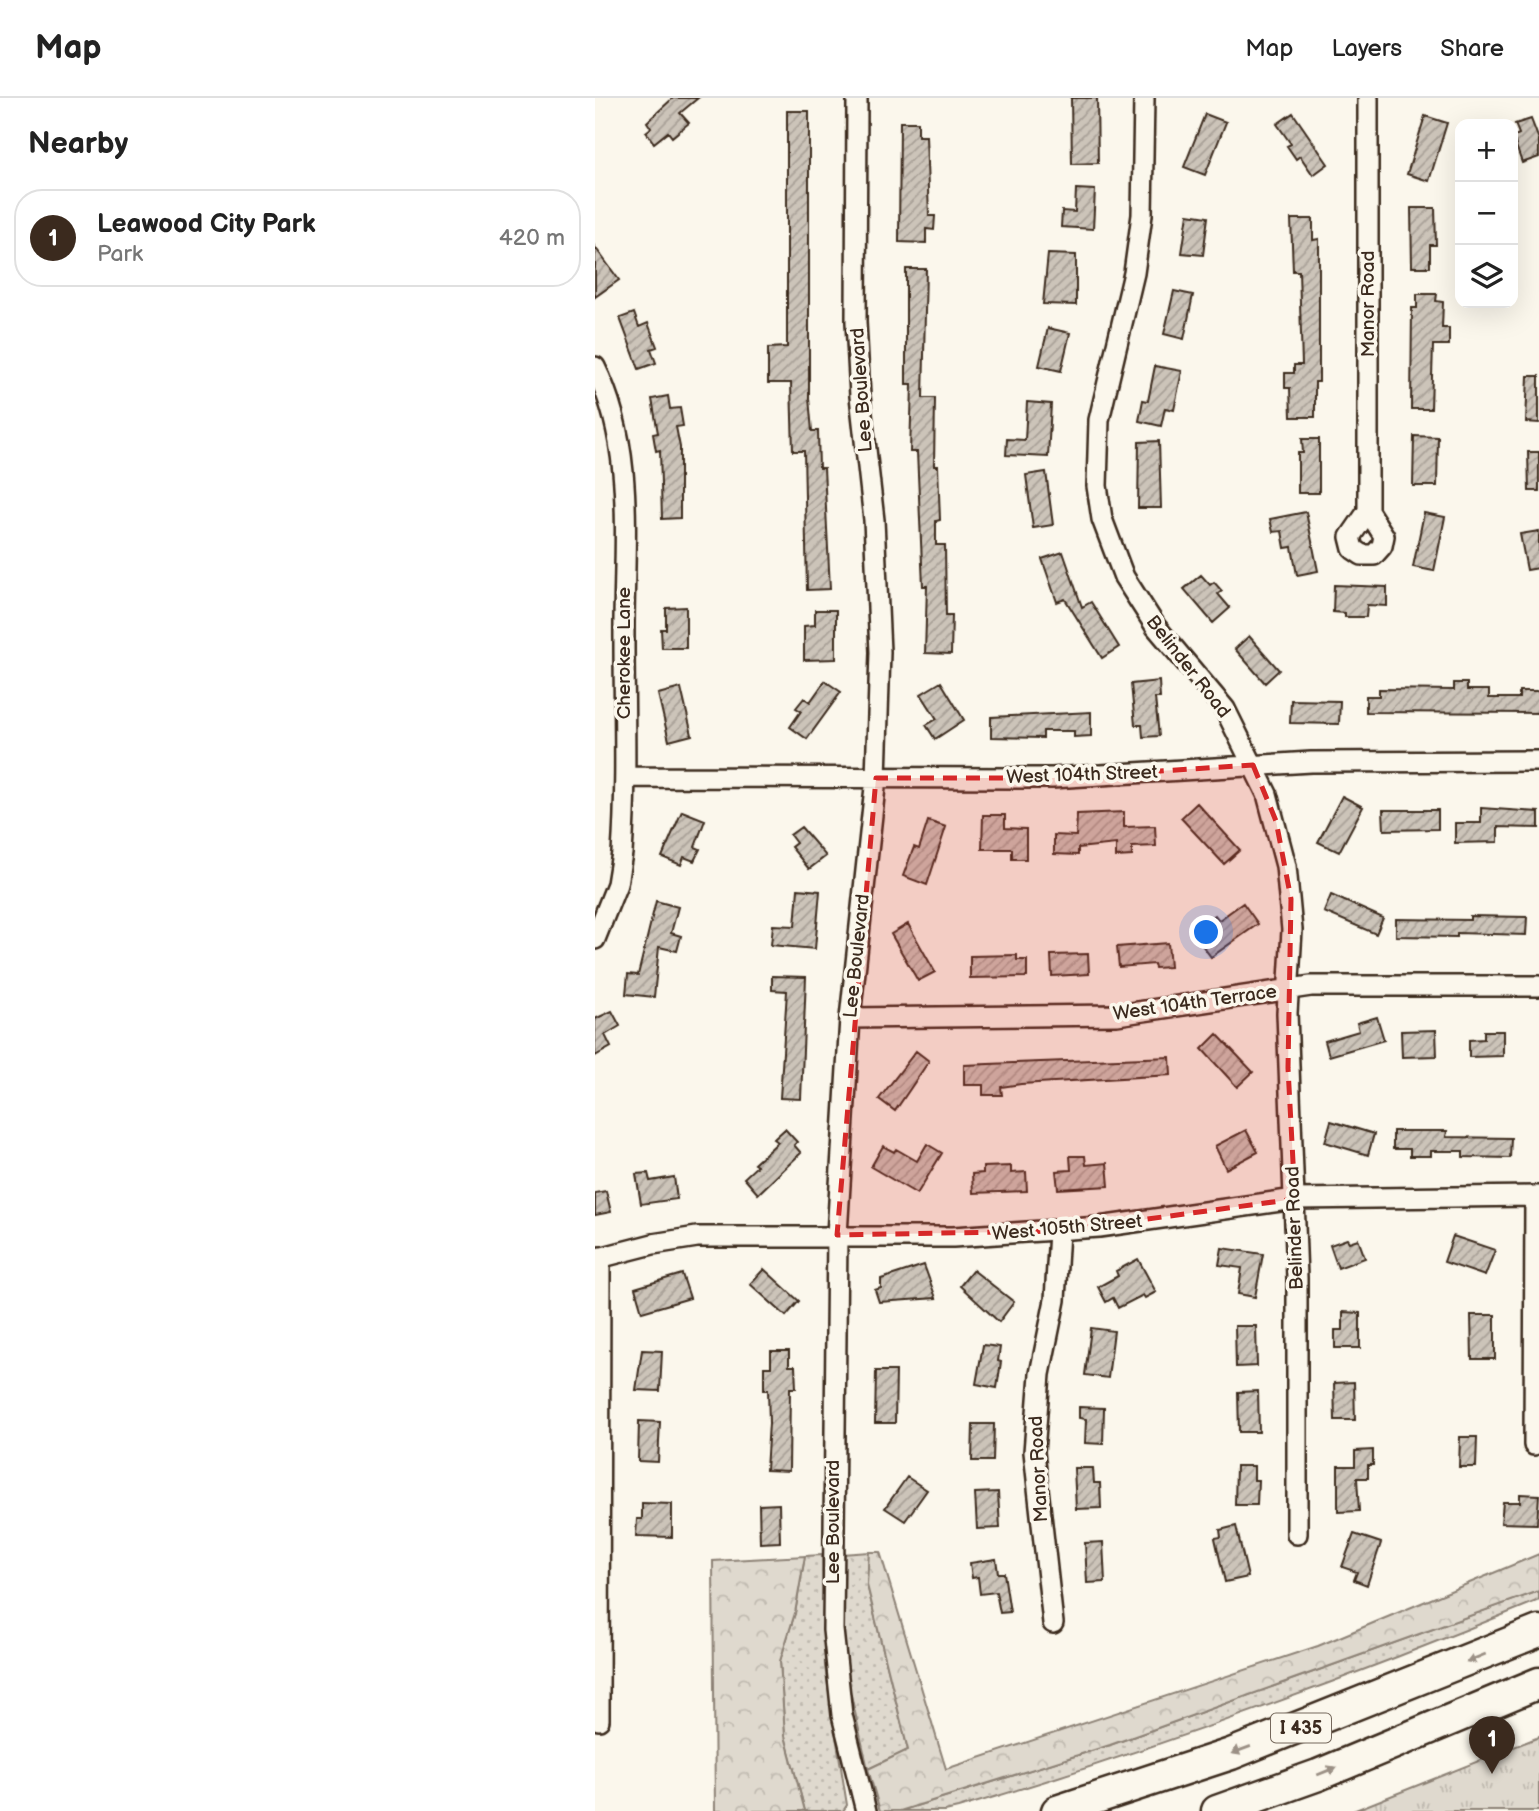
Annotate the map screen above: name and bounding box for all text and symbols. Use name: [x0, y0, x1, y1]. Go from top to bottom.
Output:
text: Map: [35, 28, 101, 68]
text: Map: [1245, 34, 1293, 63]
text: Layers: [1331, 34, 1402, 63]
text: Share: [1440, 34, 1504, 63]
map controls: [1455, 119, 1518, 308]
button: +: [1455, 119, 1518, 182]
text: Nearby: [28, 126, 128, 162]
button: −: [1455, 182, 1518, 245]
text: Leawood City Park: [97, 209, 316, 240]
text: 1: [48, 224, 58, 252]
text: 420 m: [499, 224, 565, 252]
text: Park: [97, 240, 143, 268]
button: layers: [1455, 245, 1518, 308]
street label: Manor Road: [1357, 251, 1380, 357]
street label: Lee Boulevard: [846, 327, 878, 453]
street label: Cherokee Lane: [613, 587, 636, 719]
street label: Belinder Road: [1141, 611, 1235, 723]
street label: West 104th Street: [1006, 761, 1158, 789]
street label: Lee Boulevard: [839, 893, 875, 1019]
your location: [1189, 915, 1223, 949]
street label: West 104th Terrace: [1112, 980, 1278, 1026]
street label: Belinder Road: [1281, 1166, 1309, 1290]
street label: West 105th Street: [991, 1210, 1143, 1246]
street label: Manor Road: [1025, 1415, 1053, 1523]
street label: Lee Boulevard: [822, 1460, 845, 1584]
one-way arrow: [1465, 1652, 1486, 1663]
road number: I 435: [1271, 1714, 1331, 1742]
pin: 1: [1469, 1716, 1515, 1774]
one-way arrow: [1231, 1744, 1252, 1755]
one-way arrow: [1317, 1765, 1338, 1776]

